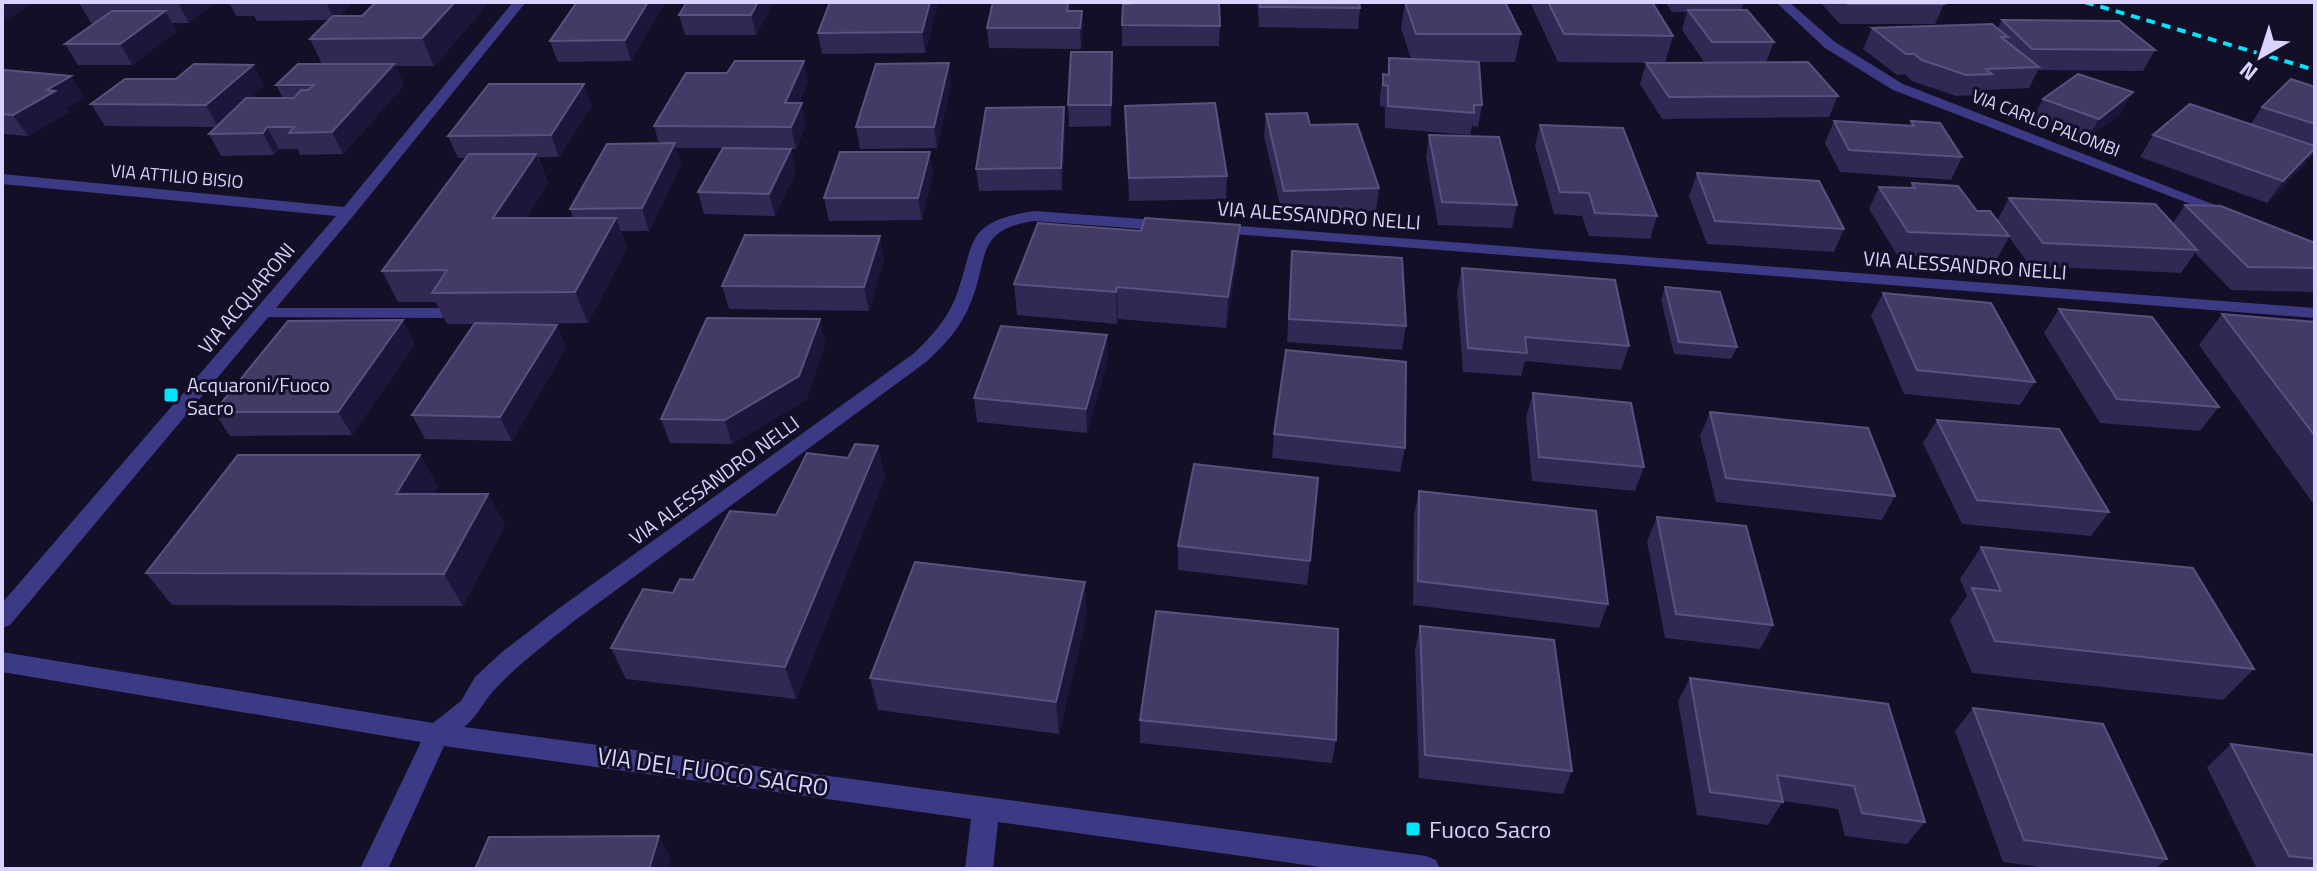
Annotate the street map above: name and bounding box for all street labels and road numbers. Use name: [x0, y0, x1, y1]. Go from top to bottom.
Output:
street label: VIA CARLO PALOMBI: [1968, 82, 2124, 164]
street label: VIA ATTILIO BISIO: [109, 157, 245, 195]
street label: VIA ALESSANDRO NELLI: [1216, 192, 1422, 238]
street label: VIA ACQUARONI: [190, 236, 302, 360]
street label: VIA ALESSANDRO NELLI: [1862, 242, 2068, 288]
street label: VIA ALESSANDRO NELLI: [622, 408, 806, 552]
street label: VIA DEL FUOCO SACRO: [595, 737, 831, 805]

